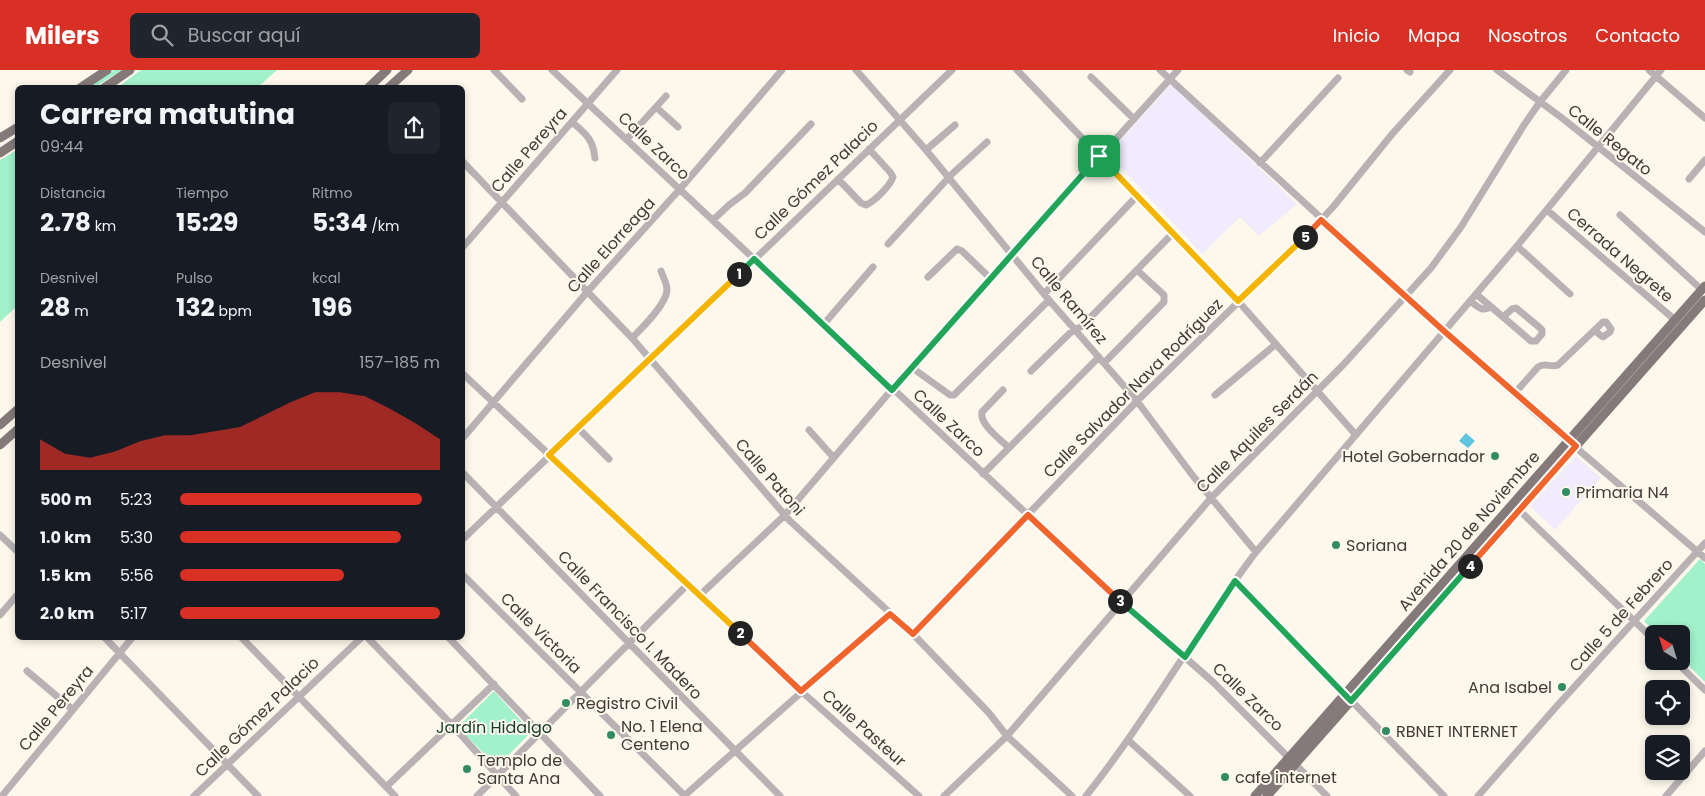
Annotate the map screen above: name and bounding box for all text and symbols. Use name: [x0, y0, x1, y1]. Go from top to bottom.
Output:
search box: [130, 13, 480, 58]
text: Milers: [25, 19, 100, 52]
icon: search: [148, 21, 176, 49]
text: Buscar aquí: [188, 22, 300, 49]
text: Inicio: [1333, 23, 1380, 48]
text: Mapa: [1408, 23, 1460, 48]
text: Nosotros: [1488, 23, 1567, 48]
text: Contacto: [1595, 23, 1680, 48]
text: Carrera matutina: [40, 95, 295, 134]
street label: Calle Regato: [1563, 99, 1657, 181]
button: share: [388, 102, 440, 154]
street label: Calle Pereyra: [486, 102, 572, 198]
street label: Calle Zarco: [613, 107, 695, 185]
street label: Calle Gómez Palacio: [749, 115, 883, 245]
text: 09:44: [40, 135, 84, 158]
pin: [1078, 135, 1120, 177]
icon: arrive: [1085, 142, 1113, 170]
text: Distancia: [40, 183, 106, 203]
text: Tiempo: [176, 183, 229, 203]
text: Ritmo: [312, 183, 352, 203]
street label: Calle Elorreaga: [562, 192, 660, 298]
street label: Cerrada Negrete: [1562, 202, 1678, 308]
text: 2.78: [40, 205, 91, 240]
text: 15:29: [176, 205, 238, 240]
text: 5:34: [312, 205, 367, 240]
text: km: [91, 216, 116, 236]
text: /km: [367, 216, 399, 236]
pin: 5: [1292, 224, 1318, 250]
text: 5: [1301, 227, 1310, 247]
street label: Calle Ramírez: [1025, 251, 1113, 349]
pin: 1: [726, 262, 752, 286]
text: 1: [737, 264, 742, 284]
text: Desnivel: [40, 268, 98, 288]
text: Pulso: [176, 268, 213, 288]
text: kcal: [312, 268, 341, 288]
text: 28: [40, 290, 70, 325]
text: 132: [176, 290, 215, 325]
text: 196: [312, 290, 353, 325]
street label: Calle Salvador Nava Rodríguez: [1038, 293, 1228, 483]
text: m: [70, 301, 89, 321]
text: bpm: [215, 301, 252, 321]
text: Desnivel: [40, 351, 107, 374]
text: 157–185 m: [359, 351, 440, 374]
street label: Calle Aquiles Serdán: [1191, 366, 1323, 498]
street label: Calle Zarco: [908, 384, 990, 462]
street label: Calle Patoni: [730, 433, 810, 521]
place label: Hotel Gobernador: [1342, 445, 1485, 468]
street label: Avenida 20 de Noviembre: [1393, 446, 1545, 616]
marker: Hotel Gobernador: [1489, 450, 1501, 462]
place label: Primaria N4: [1576, 481, 1669, 504]
marker: Primaria N4: [1560, 486, 1572, 498]
text: 500 m: [40, 488, 92, 511]
text: 5:23: [120, 488, 152, 511]
text: 1.0 km: [40, 526, 91, 549]
text: 5:30: [120, 526, 153, 549]
place label: Soriana: [1346, 534, 1407, 557]
marker: Soriana: [1330, 539, 1342, 551]
street label: Calle Francisco I. Madero: [552, 545, 708, 705]
street label: Calle 5 de Febrero: [1564, 553, 1678, 677]
pin: 4: [1458, 554, 1482, 578]
text: 4: [1466, 556, 1475, 576]
text: 1.5 km: [40, 564, 91, 587]
text: 5:56: [120, 564, 154, 587]
street label: Calle Victoria: [495, 587, 587, 679]
pin: 3: [1108, 588, 1132, 614]
text: 3: [1116, 591, 1125, 611]
text: 2.0 km: [40, 602, 94, 625]
text: 5:17: [120, 602, 147, 625]
pin: 2: [728, 620, 752, 646]
text: 2: [737, 623, 745, 643]
north arrow: [1645, 625, 1690, 670]
map controls: [1645, 625, 1690, 780]
street label: Calle Gómez Palacio: [190, 652, 324, 782]
street label: Calle Zarco: [1207, 657, 1289, 737]
street label: Calle Pereyra: [13, 660, 99, 756]
place label: Ana Isabel: [1468, 676, 1552, 699]
button: locate: [1645, 680, 1690, 725]
marker: Ana Isabel: [1556, 681, 1568, 693]
street label: Calle Pasteur: [817, 684, 911, 772]
place label: Registro Civil: [576, 692, 678, 715]
marker: Registro Civil: [560, 697, 572, 709]
place label: No. 1 Elena Centeno: [621, 715, 703, 756]
park label: Jardín Hidalgo: [436, 716, 552, 739]
place label: RBNET INTERNET: [1396, 720, 1518, 743]
marker: RBNET INTERNET: [1380, 725, 1392, 737]
marker: No. 1 Elena Centeno: [605, 729, 617, 741]
button: layers: [1645, 735, 1690, 780]
place label: Templo de Santa Ana: [477, 749, 562, 790]
marker: Templo de Santa Ana: [461, 763, 473, 775]
place label: cafe internet: [1235, 766, 1337, 789]
marker: cafe internet: [1219, 771, 1231, 783]

